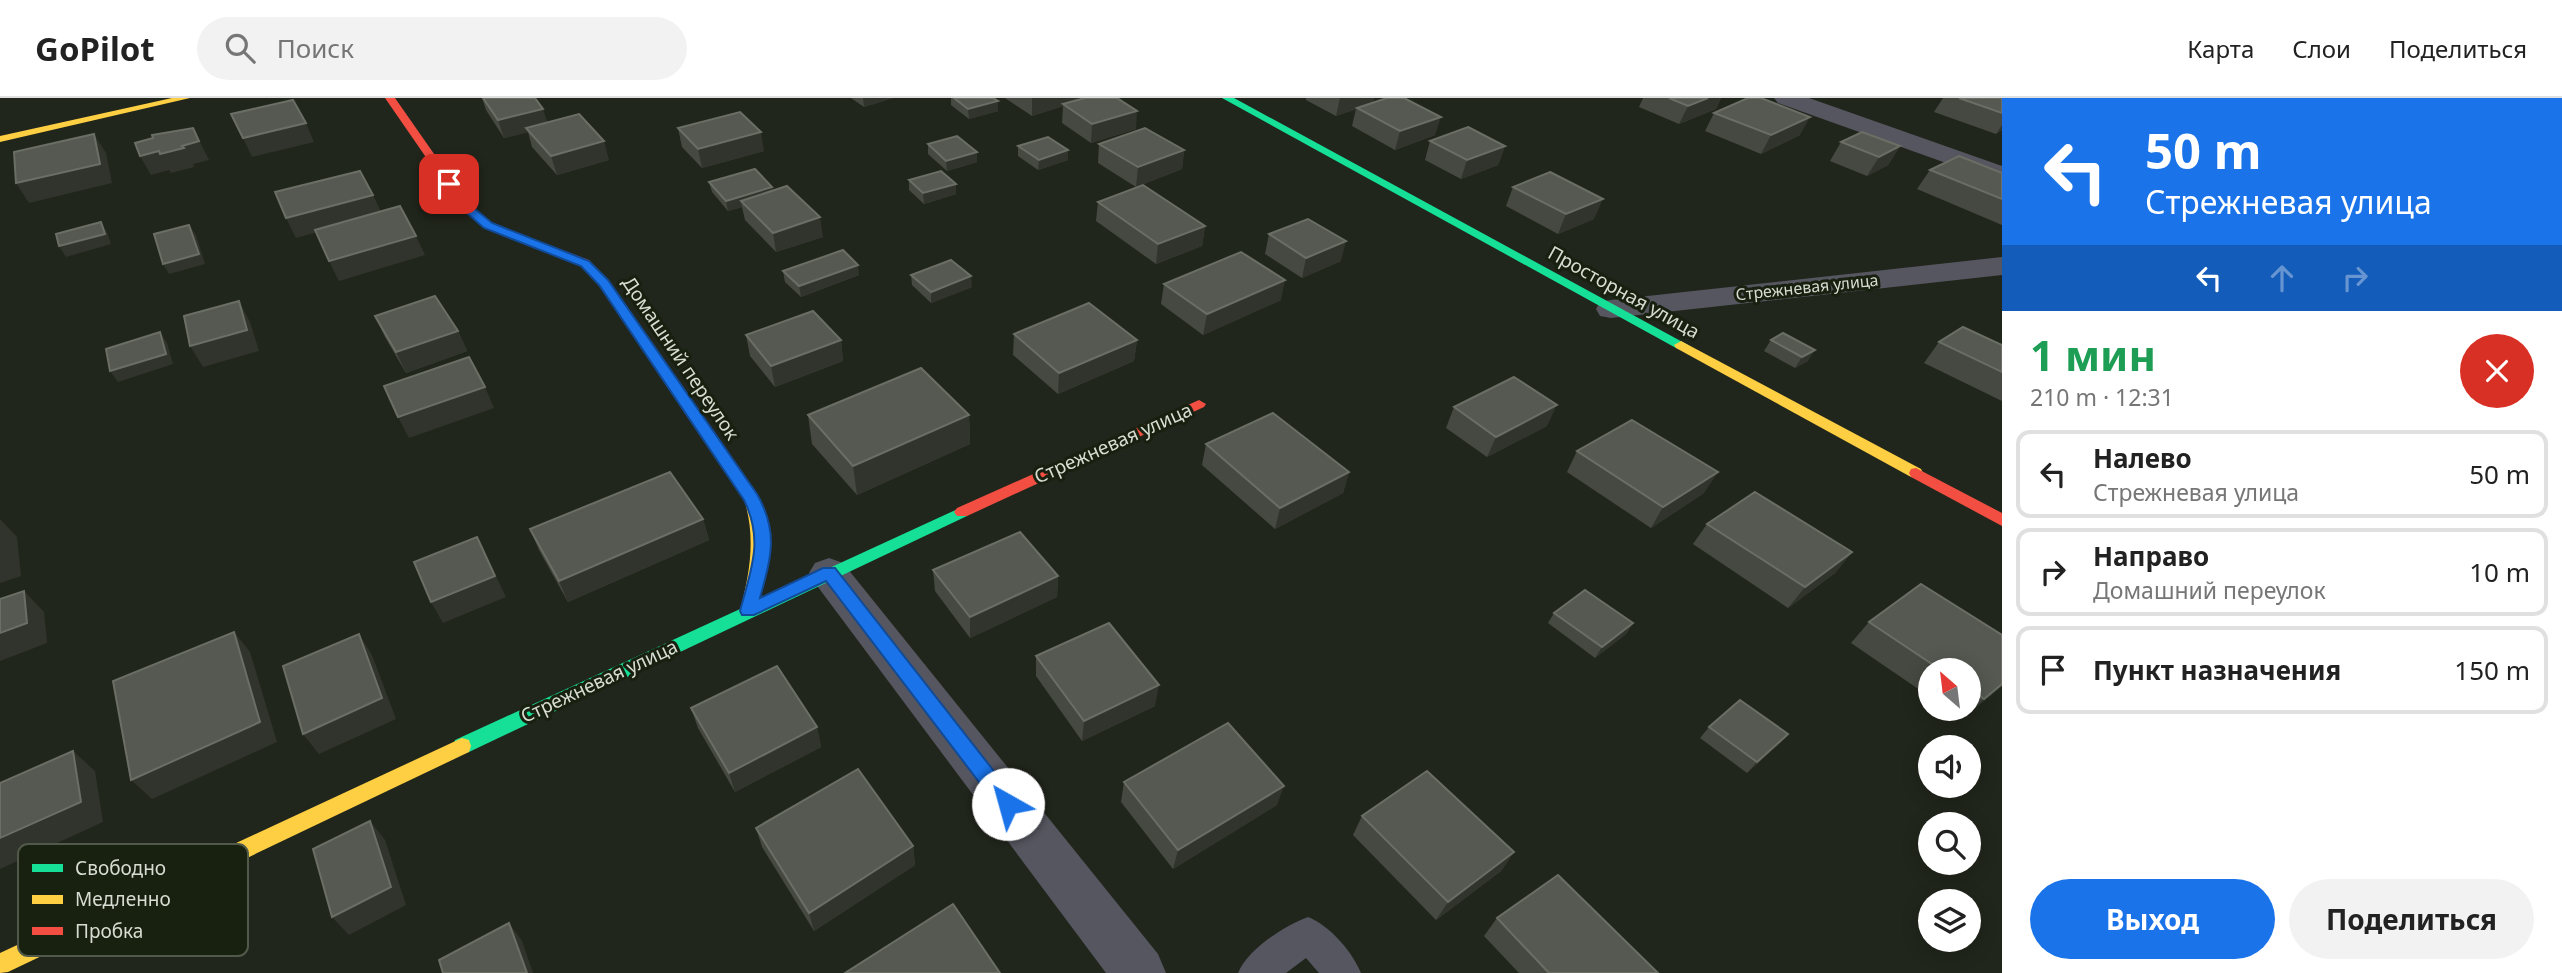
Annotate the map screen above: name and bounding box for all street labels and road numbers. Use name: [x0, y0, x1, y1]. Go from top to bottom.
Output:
street label: Просторная улица: [1544, 240, 1704, 344]
street label: Стрежневая улица: [1735, 269, 1879, 305]
street label: Домашний переулок: [616, 271, 746, 445]
street label: Стрежневая улица: [1030, 397, 1196, 489]
street label: Стрежневая улица: [516, 633, 682, 729]

